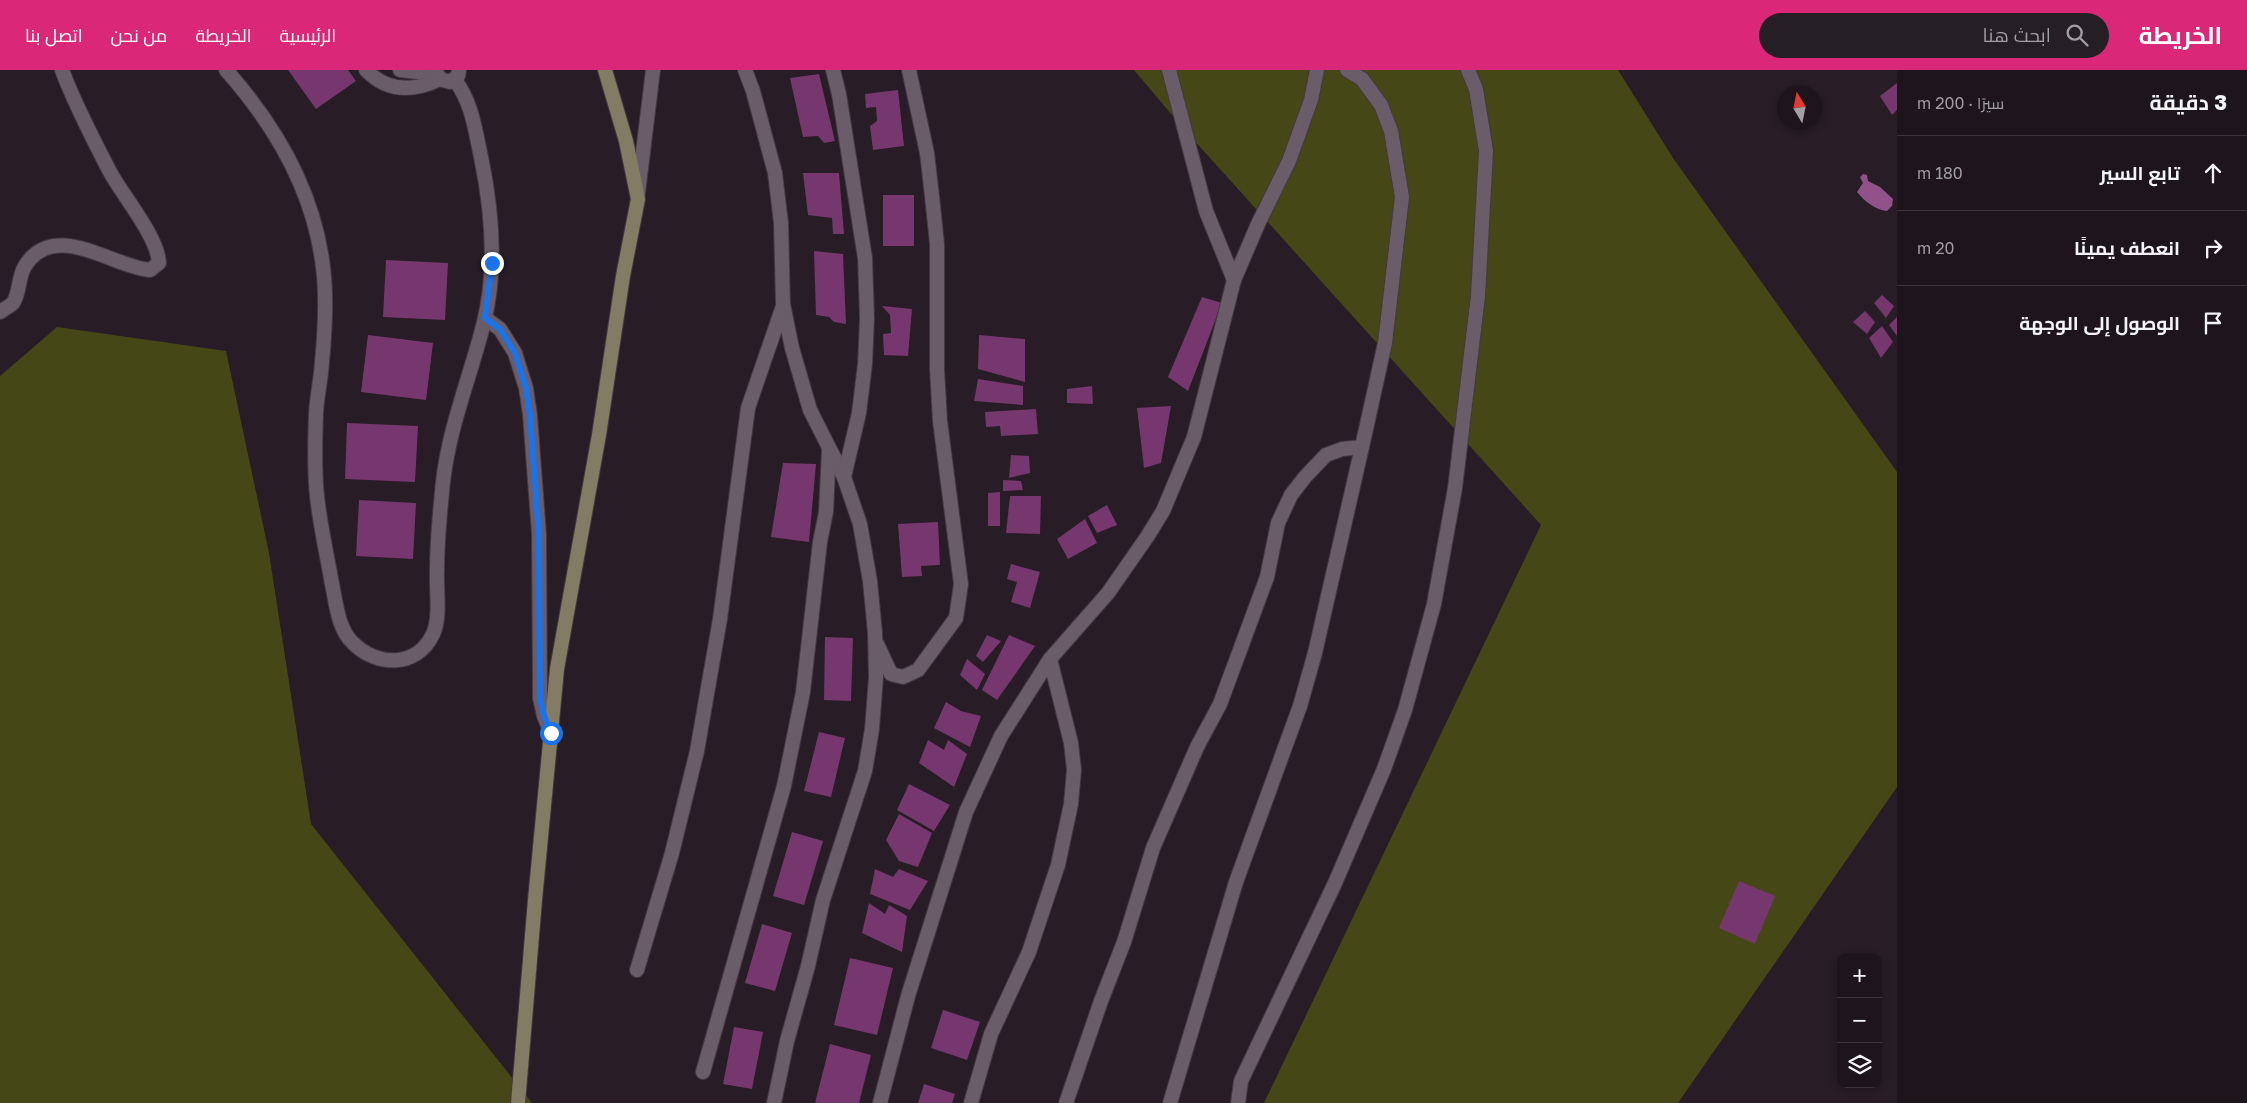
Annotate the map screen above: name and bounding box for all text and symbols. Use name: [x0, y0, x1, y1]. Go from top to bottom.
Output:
search box: [1759, 13, 2109, 58]
text: الخريطة: [2139, 20, 2222, 49]
icon: search: [2063, 21, 2091, 49]
text: ابحث هنا: [1983, 23, 2051, 46]
text: اتصل بنا: [25, 24, 83, 46]
text: من نحن: [111, 24, 167, 46]
text: الخريطة: [195, 24, 252, 46]
text: الرئيسية: [280, 24, 336, 46]
north arrow: [1777, 85, 1822, 130]
text: 3 دقيقة: [2150, 89, 2227, 115]
text: سيرًا · 200 m: [1917, 93, 2004, 113]
icon: ahead: [2199, 159, 2227, 187]
text: تابع السير: [2100, 161, 2180, 184]
text: 180 m: [1917, 163, 1963, 183]
icon: right: [2199, 234, 2227, 262]
text: انعطف يمينًا: [2074, 236, 2180, 259]
text: 20 m: [1917, 238, 1954, 258]
route end: [481, 252, 504, 275]
icon: arrive: [2199, 309, 2227, 337]
text: الوصول إلى الوجهة: [2019, 311, 2180, 334]
route start: [540, 722, 563, 745]
map controls: [1837, 953, 1882, 1088]
button: +: [1837, 953, 1882, 998]
button: −: [1837, 998, 1882, 1043]
button: layers: [1837, 1043, 1882, 1088]

